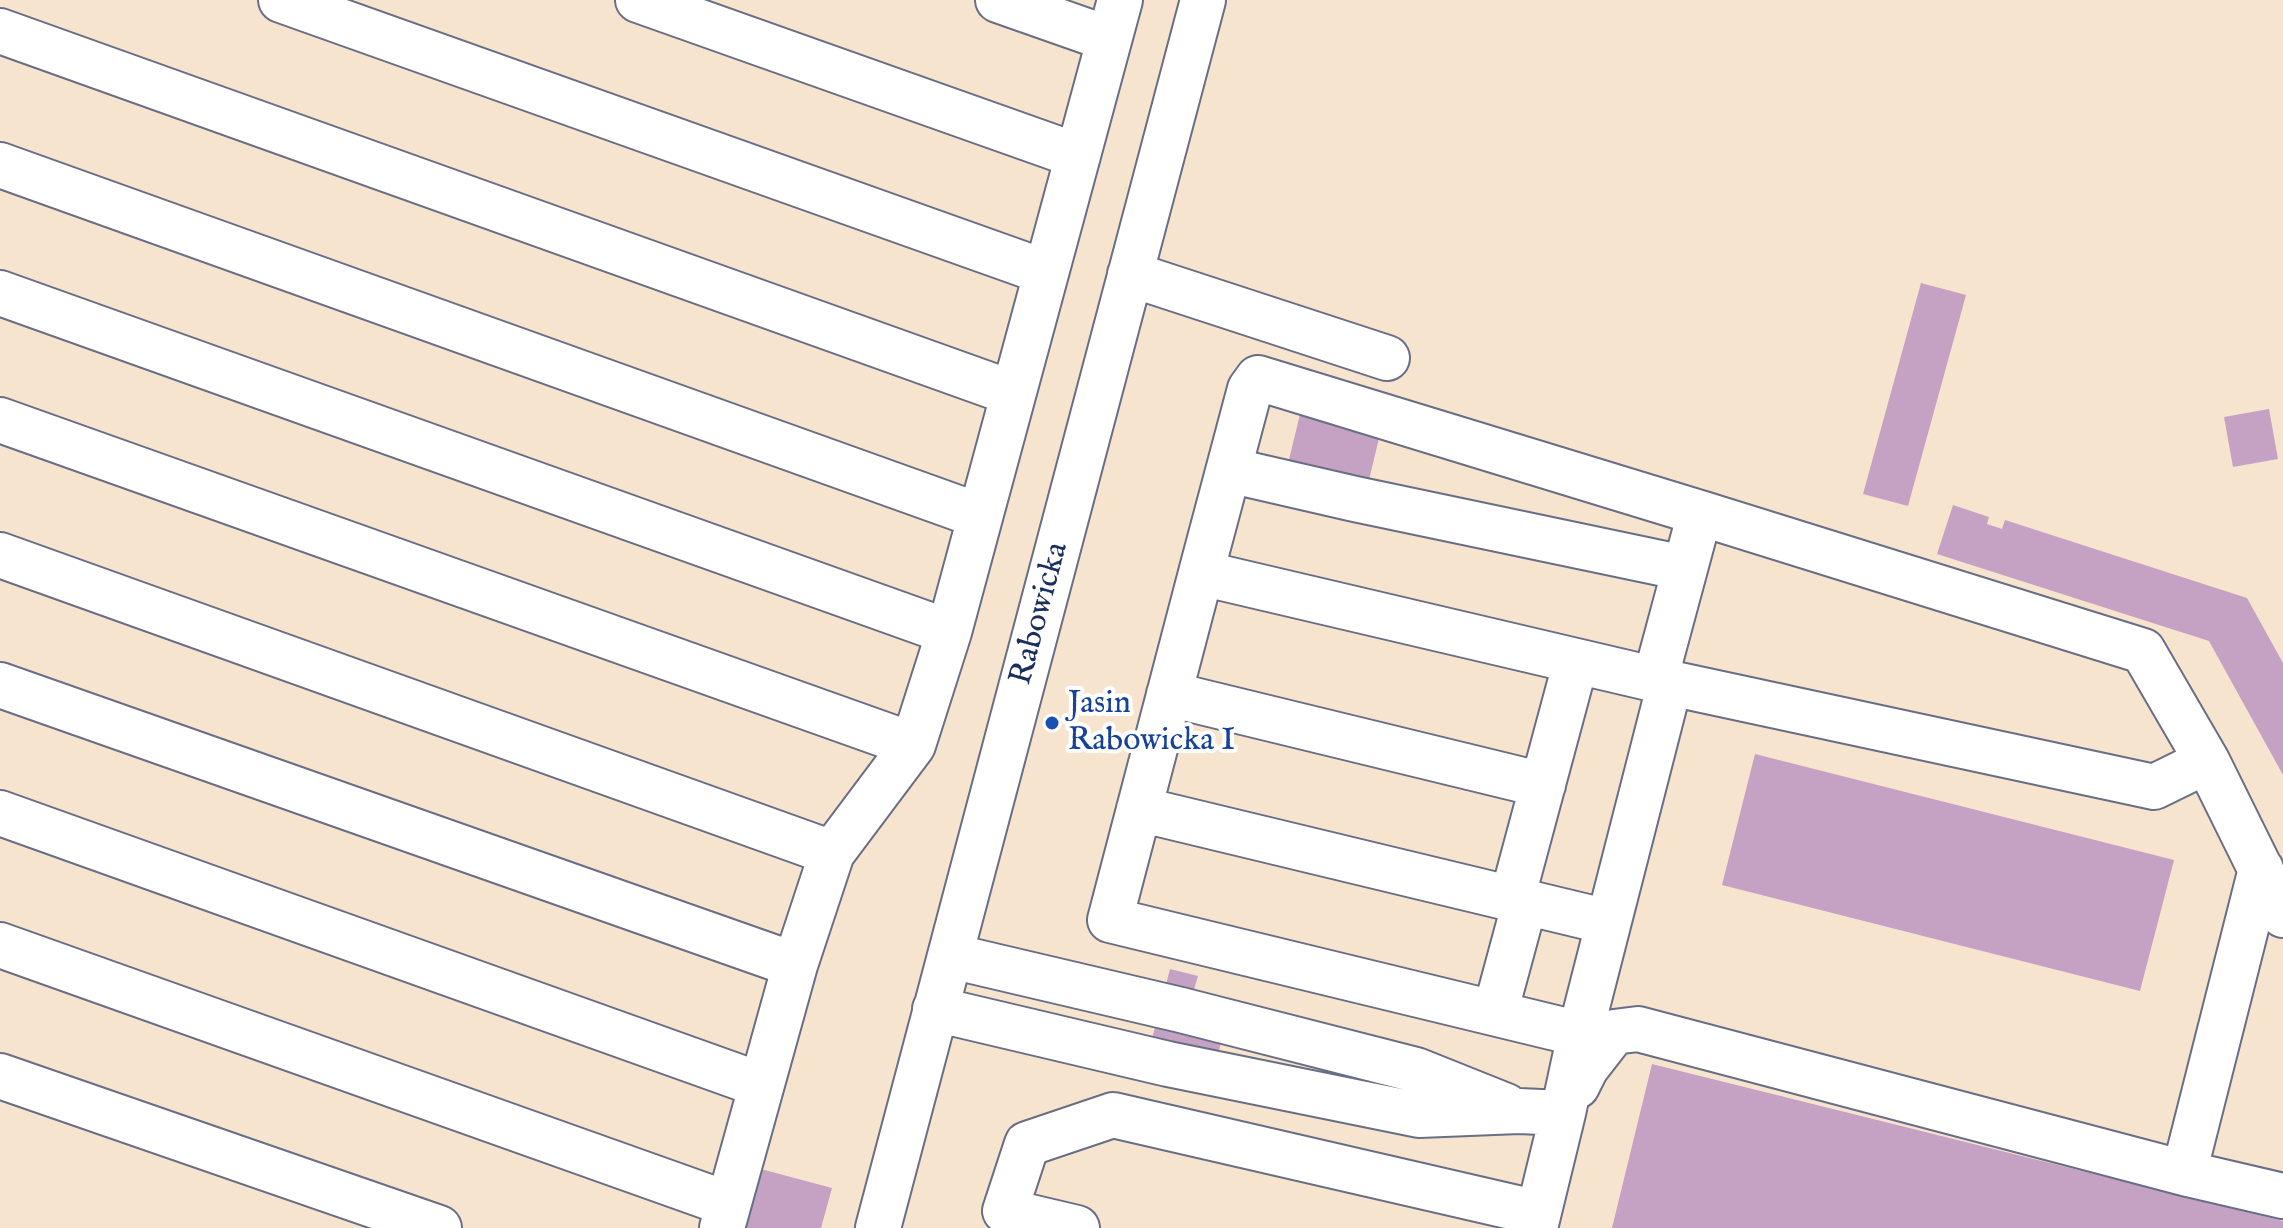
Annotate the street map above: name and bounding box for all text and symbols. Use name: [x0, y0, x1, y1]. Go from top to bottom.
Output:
street label: Rabowicka: [1004, 538, 1078, 690]
place label: Jasin Rabowicka I: [1068, 686, 1235, 761]
marker: Jasin Rabowicka I: [1043, 714, 1061, 732]

